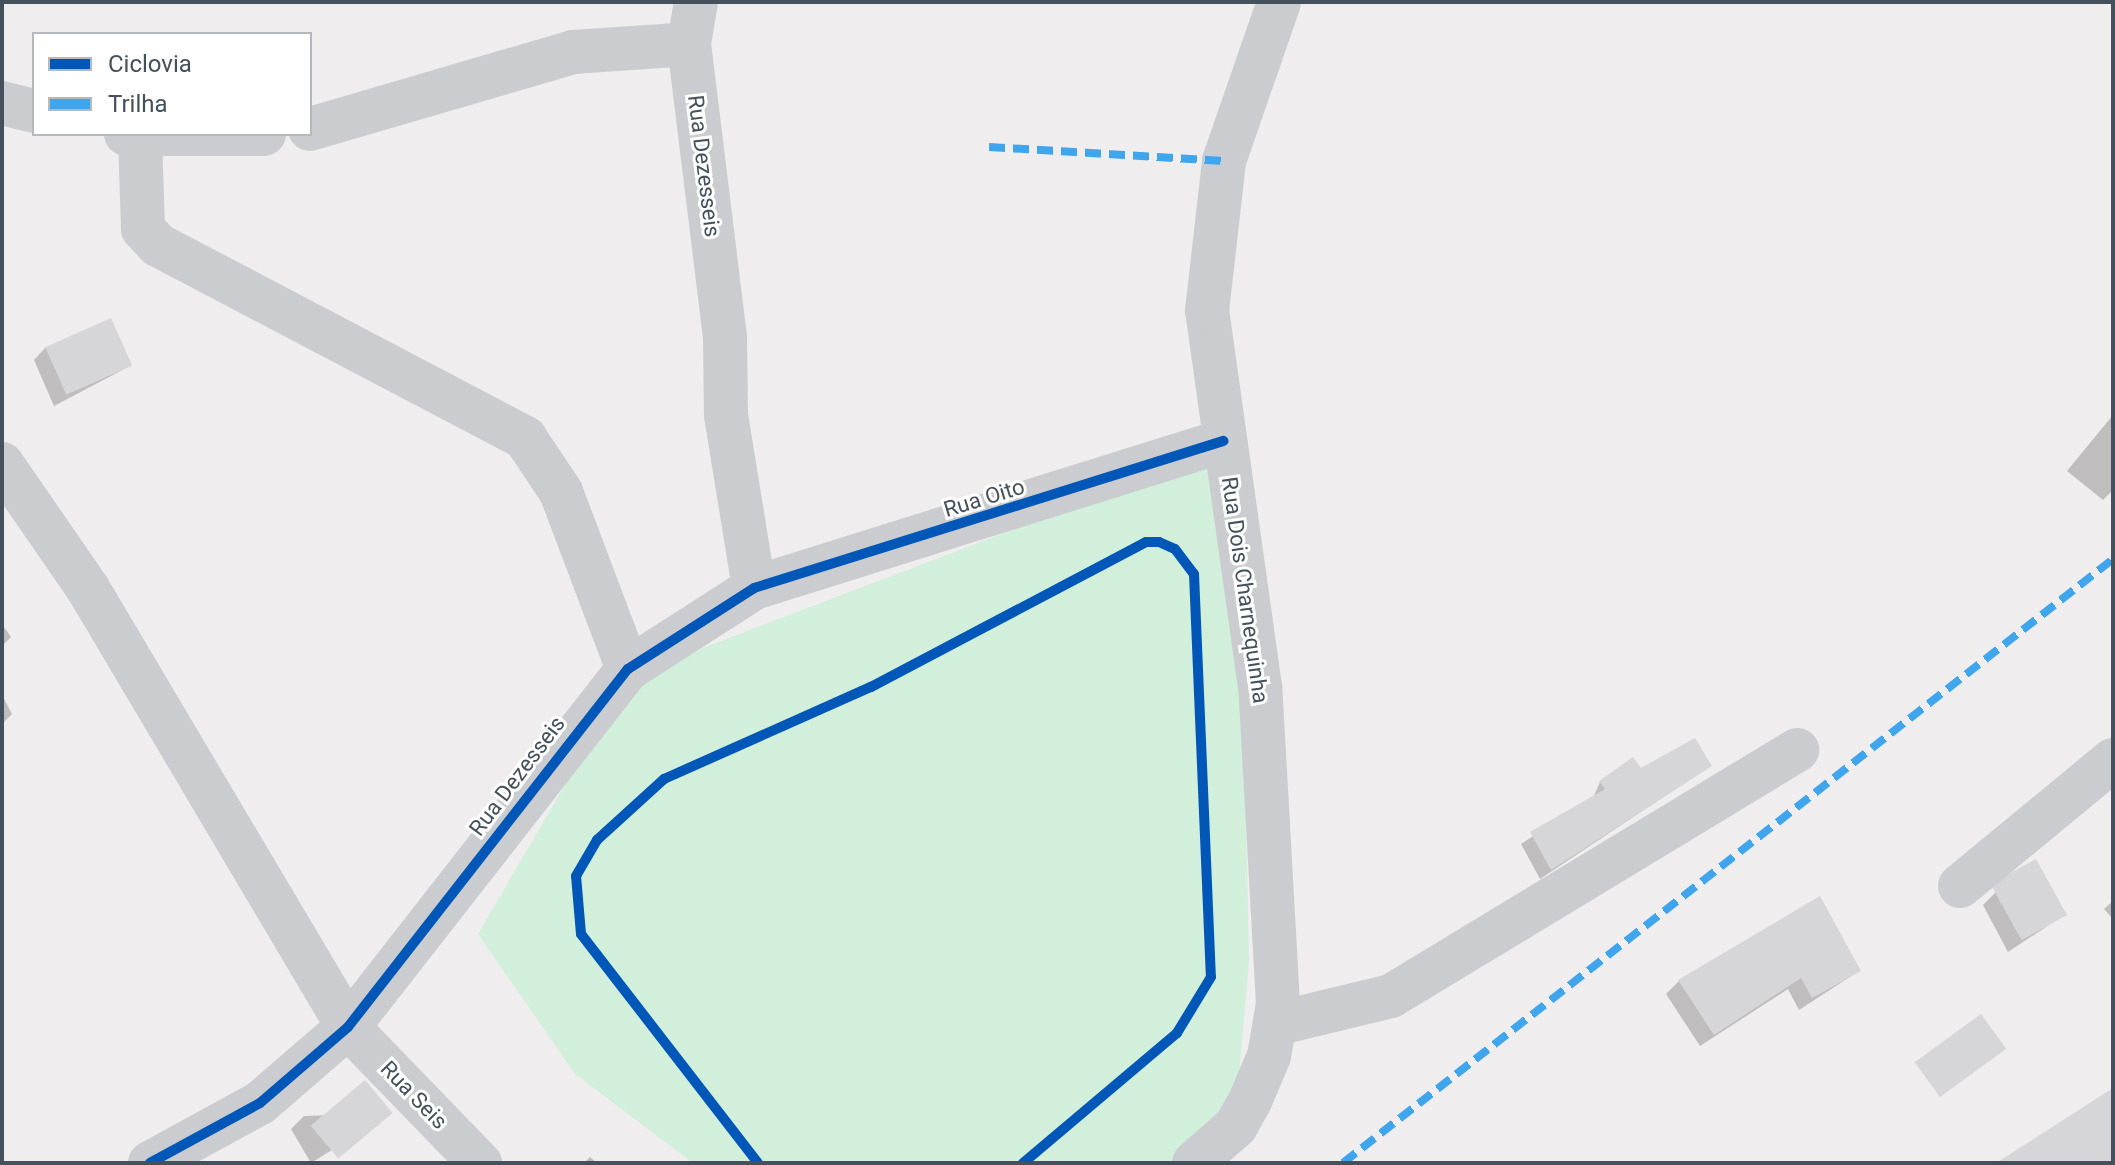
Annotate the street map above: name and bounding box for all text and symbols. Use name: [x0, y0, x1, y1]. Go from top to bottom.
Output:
legend: [32, 32, 312, 136]
text: Ciclovia: [108, 50, 192, 78]
text: Trilha: [108, 90, 168, 118]
street label: Rua Dezesseis: [682, 94, 726, 238]
street label: Rua Oito: [940, 473, 1028, 523]
street label: Rua Dois Charnequinha: [1216, 475, 1274, 705]
street label: Rua Dezesseis: [464, 711, 570, 841]
street label: Rua Seis: [375, 1055, 453, 1135]

